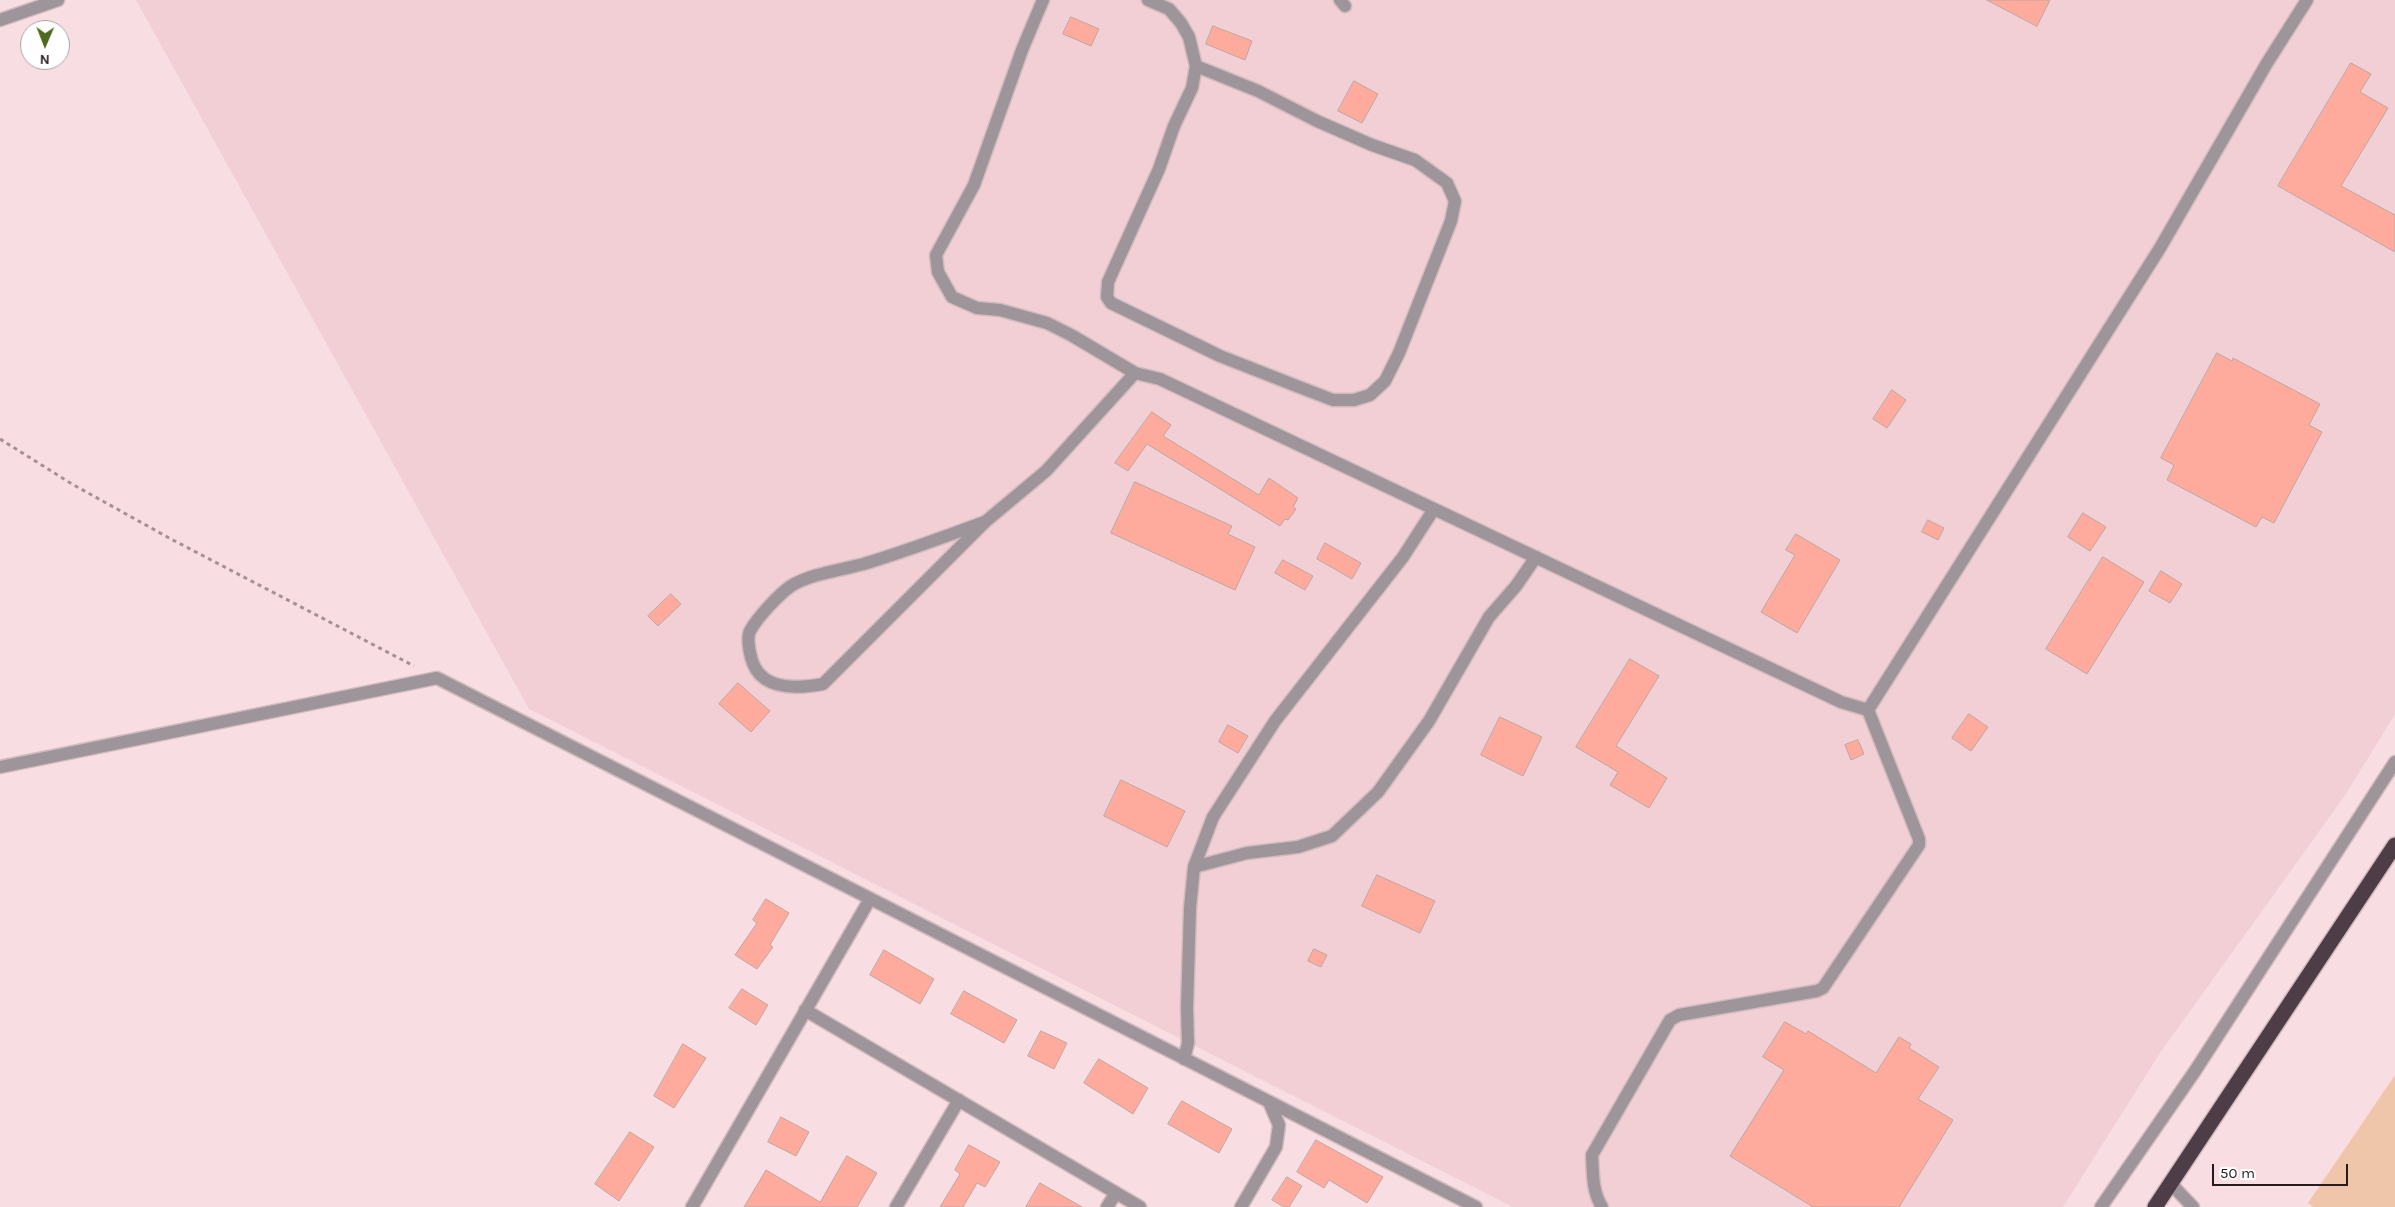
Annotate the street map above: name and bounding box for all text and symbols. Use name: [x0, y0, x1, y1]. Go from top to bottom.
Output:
north arrow: [20, 20, 70, 70]
text: N: [40, 51, 50, 68]
scale bar: [2215, 1154, 2351, 1186]
text: 50 m: [2220, 1164, 2255, 1182]

